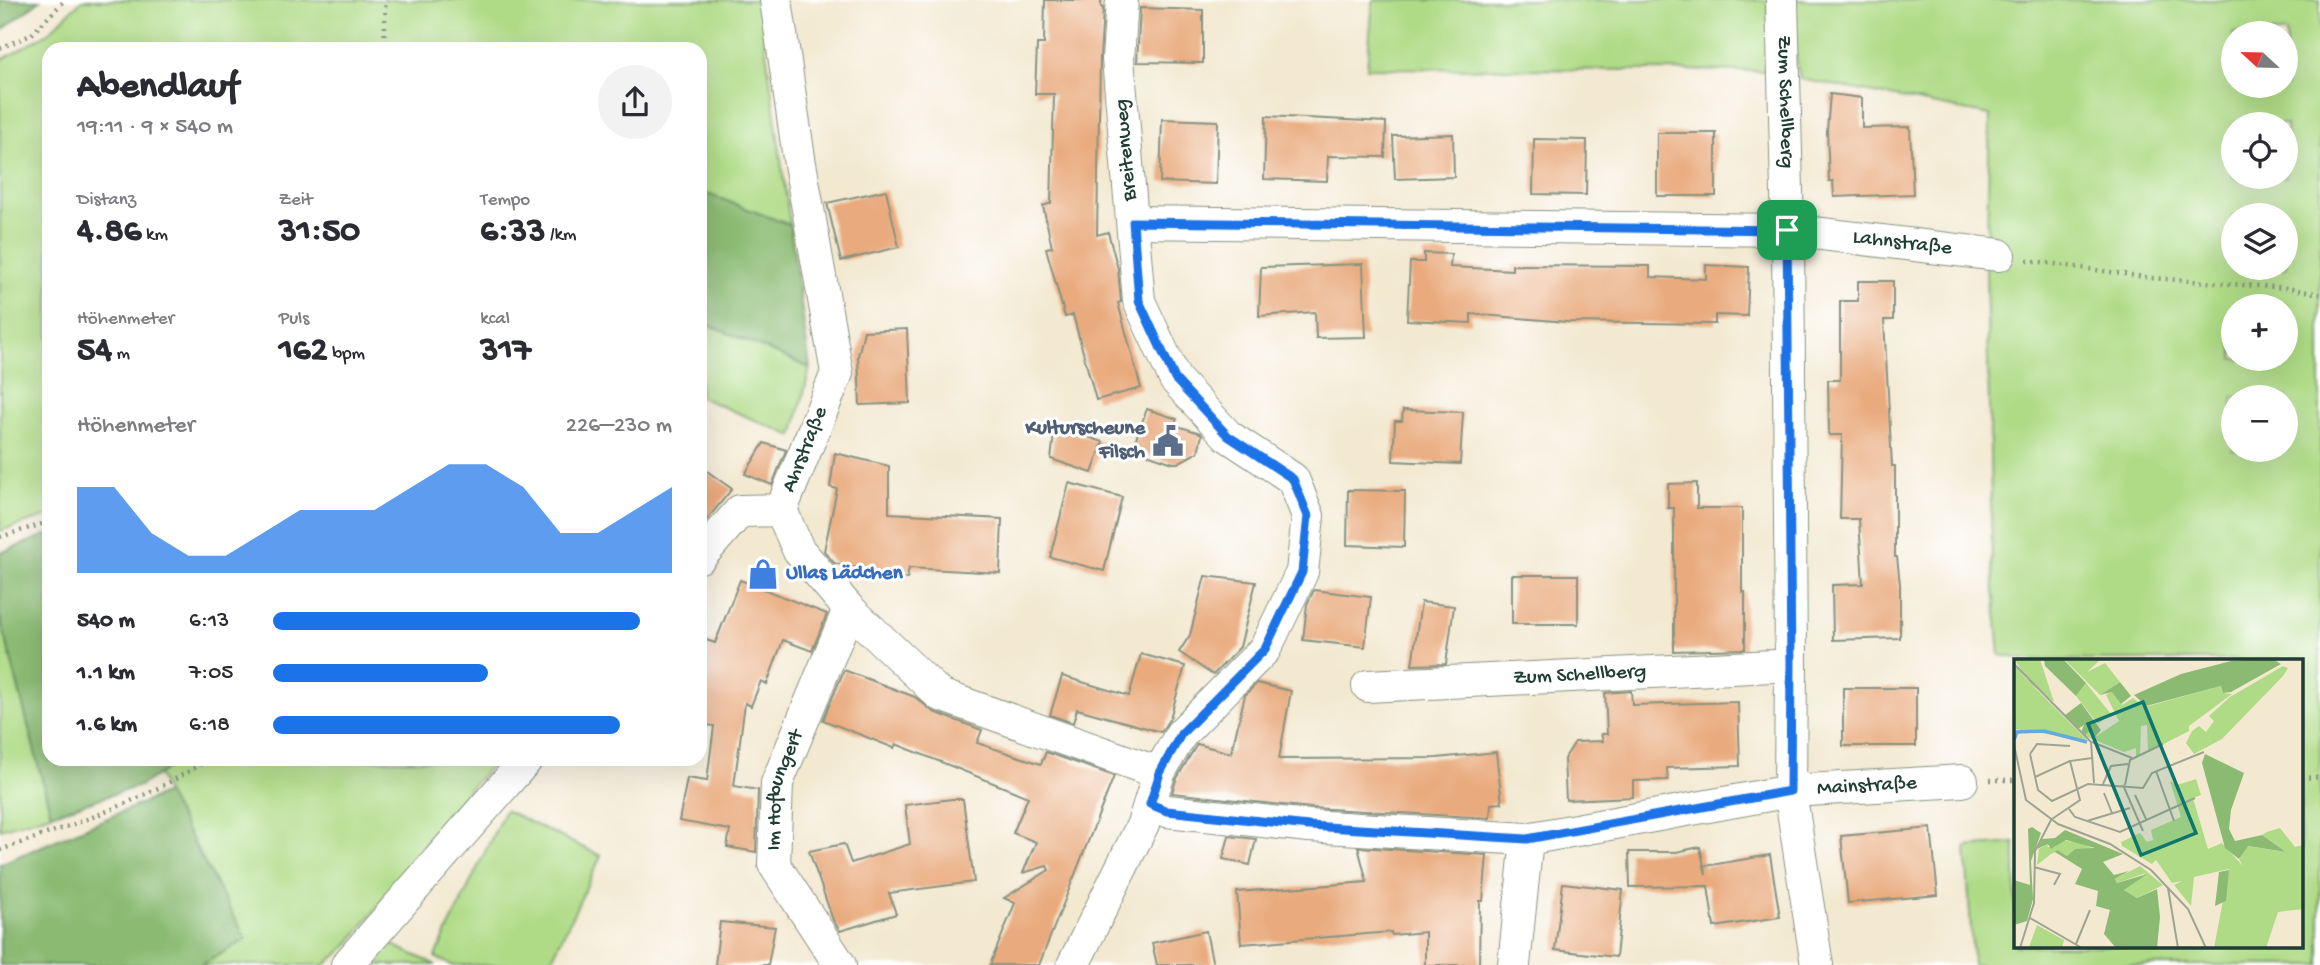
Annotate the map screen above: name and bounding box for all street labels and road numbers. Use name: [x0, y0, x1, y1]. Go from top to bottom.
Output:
street label: Zum Schellberg: [1770, 35, 1799, 169]
street label: Breitenweg: [1110, 98, 1144, 203]
street label: Lahnstraße: [1851, 225, 1954, 262]
street label: Ahrstraße: [778, 402, 835, 496]
street label: Zum Schellberg: [1513, 660, 1647, 691]
street label: Im Hofbungert: [762, 724, 811, 851]
street label: Mainstraße: [1816, 771, 1919, 802]

